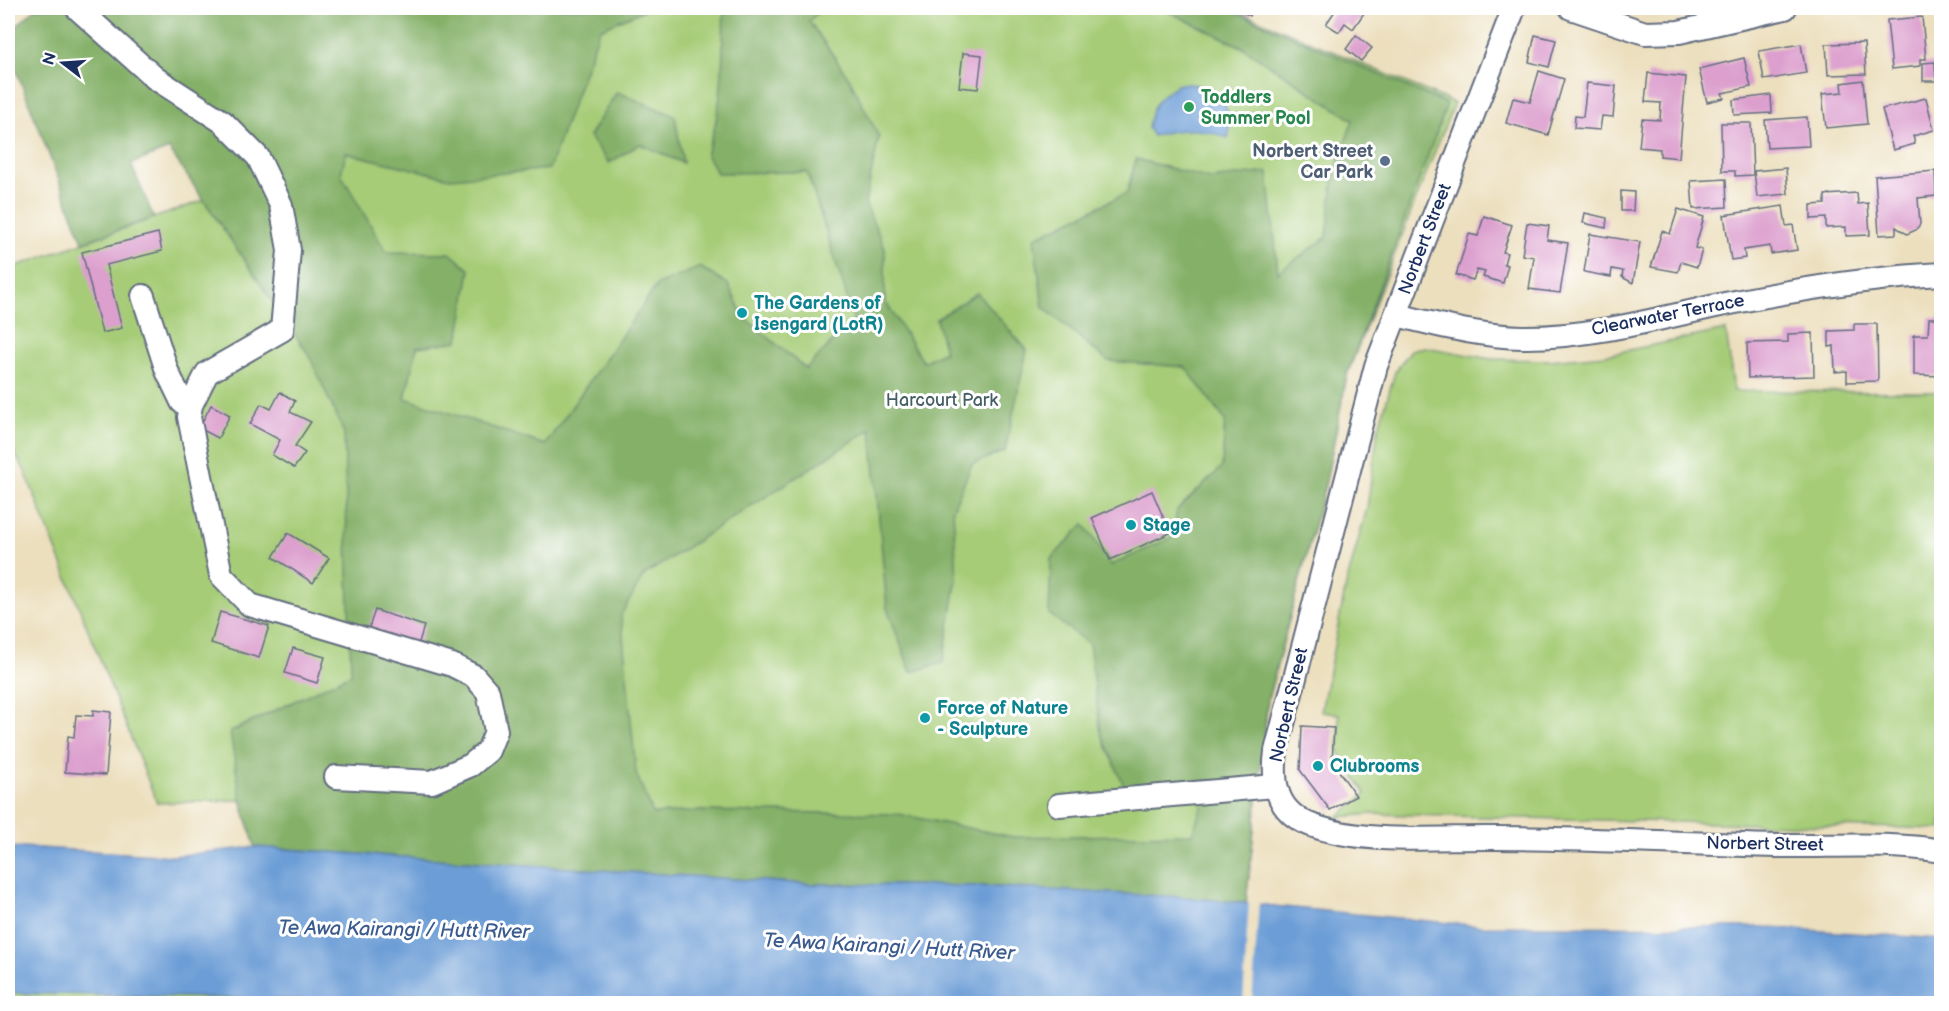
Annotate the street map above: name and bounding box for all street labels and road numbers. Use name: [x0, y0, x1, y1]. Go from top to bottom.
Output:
street label: Norbert Street: [1394, 180, 1456, 297]
street label: Clearwater Terrace: [1590, 290, 1747, 340]
street label: Norbert Street: [1266, 645, 1313, 764]
street label: Norbert Street: [1706, 832, 1824, 856]

